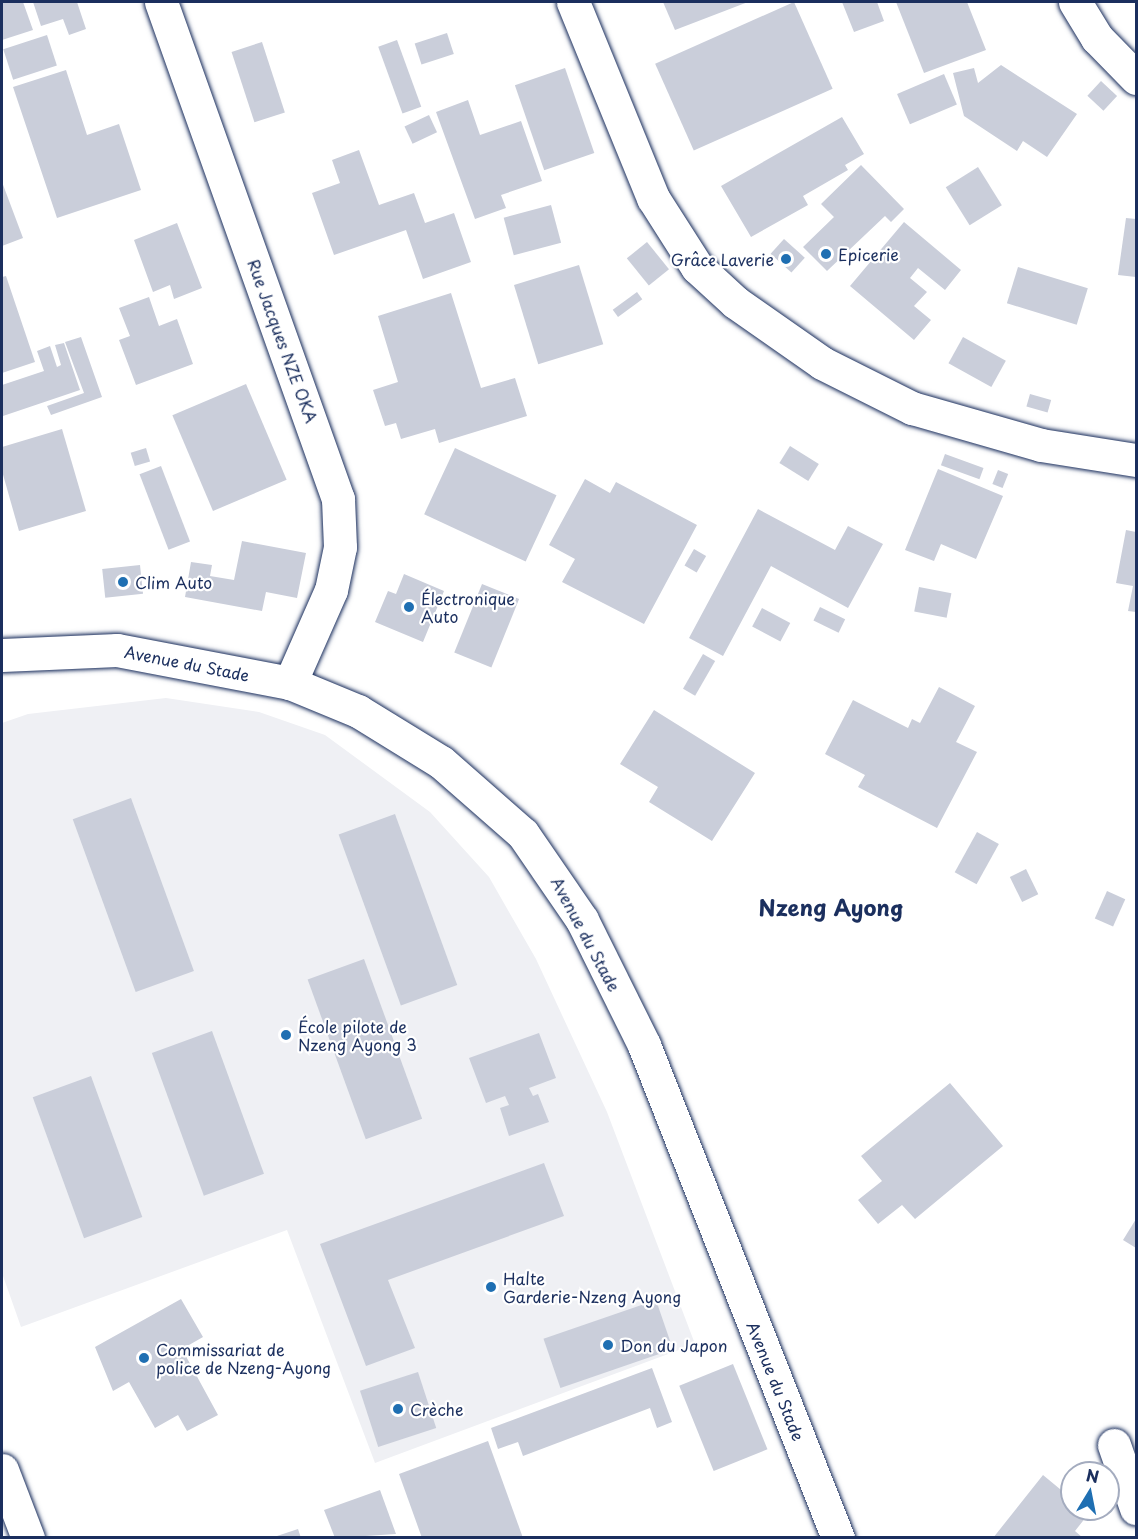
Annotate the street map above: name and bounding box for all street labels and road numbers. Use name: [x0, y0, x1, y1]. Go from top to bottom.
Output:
street label: Rue Jacques NZE OKA: [244, 255, 322, 427]
street label: Avenue du Stade: [123, 641, 251, 685]
street label: Avenue du Stade: [548, 873, 624, 995]
street label: Avenue du Stade: [743, 1318, 809, 1444]

